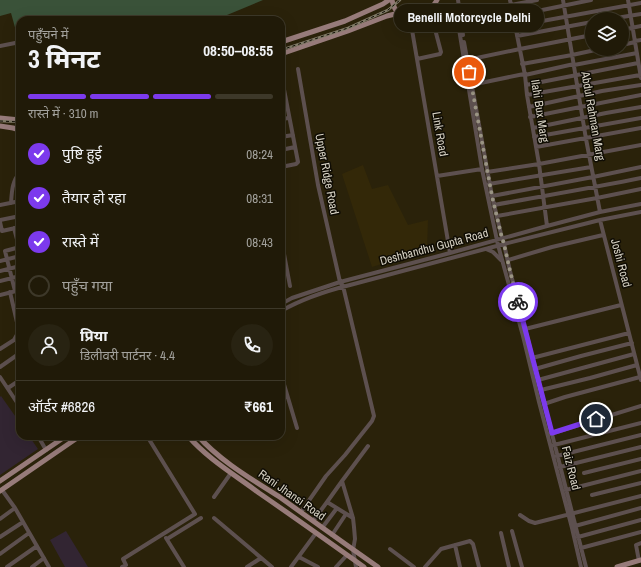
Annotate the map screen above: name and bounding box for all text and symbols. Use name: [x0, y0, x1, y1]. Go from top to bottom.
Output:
callout: Benelli Motorcycle Delhi: [394, 4, 544, 32]
text: Benelli Motorcycle Delhi: [407, 9, 531, 26]
map controls: [585, 12, 629, 56]
button: layers: [585, 12, 629, 56]
text: पहुँचने में: [28, 26, 69, 43]
text: 08:50–08:55: [203, 40, 273, 61]
text: 3 मिनट: [28, 41, 100, 76]
pin: [452, 55, 486, 89]
icon: bag: [458, 61, 480, 83]
street label: Abdul Rahman Marg: [577, 69, 609, 162]
street label: Ilahi Bux Marg: [527, 78, 553, 144]
text: रास्ते में · 310 m: [28, 105, 98, 122]
street label: Link Road: [428, 111, 452, 157]
street label: Upper Ridge Road: [311, 132, 343, 216]
icon: check: [28, 143, 50, 165]
text: पुष्टि हुई: [62, 143, 102, 164]
text: 08:24: [246, 146, 273, 163]
icon: check: [28, 187, 50, 209]
text: तैयार हो रहा: [62, 187, 126, 208]
text: 08:31: [246, 190, 273, 207]
street label: Deshbandhu Gupta Road: [378, 225, 490, 269]
icon: check: [28, 231, 50, 253]
text: रास्ते में: [62, 231, 99, 252]
text: 08:43: [246, 234, 273, 251]
street label: Joshi Road: [607, 237, 635, 289]
text: पहुँच गया: [62, 275, 112, 296]
courier: [498, 282, 538, 322]
icon: bike: [507, 291, 529, 313]
button: person: [28, 324, 70, 366]
button: phone: [231, 324, 273, 366]
text: प्रिया: [80, 325, 108, 346]
text: डिलीवरी पार्टनर · 4.4: [80, 347, 175, 364]
text: ऑर्डर #6826: [28, 396, 95, 417]
text: ₹661: [244, 396, 273, 417]
pin: [579, 402, 613, 436]
icon: home: [585, 408, 607, 430]
street label: Faiz Road: [558, 444, 584, 492]
street label: Rani Jhansi Road: [255, 466, 329, 524]

